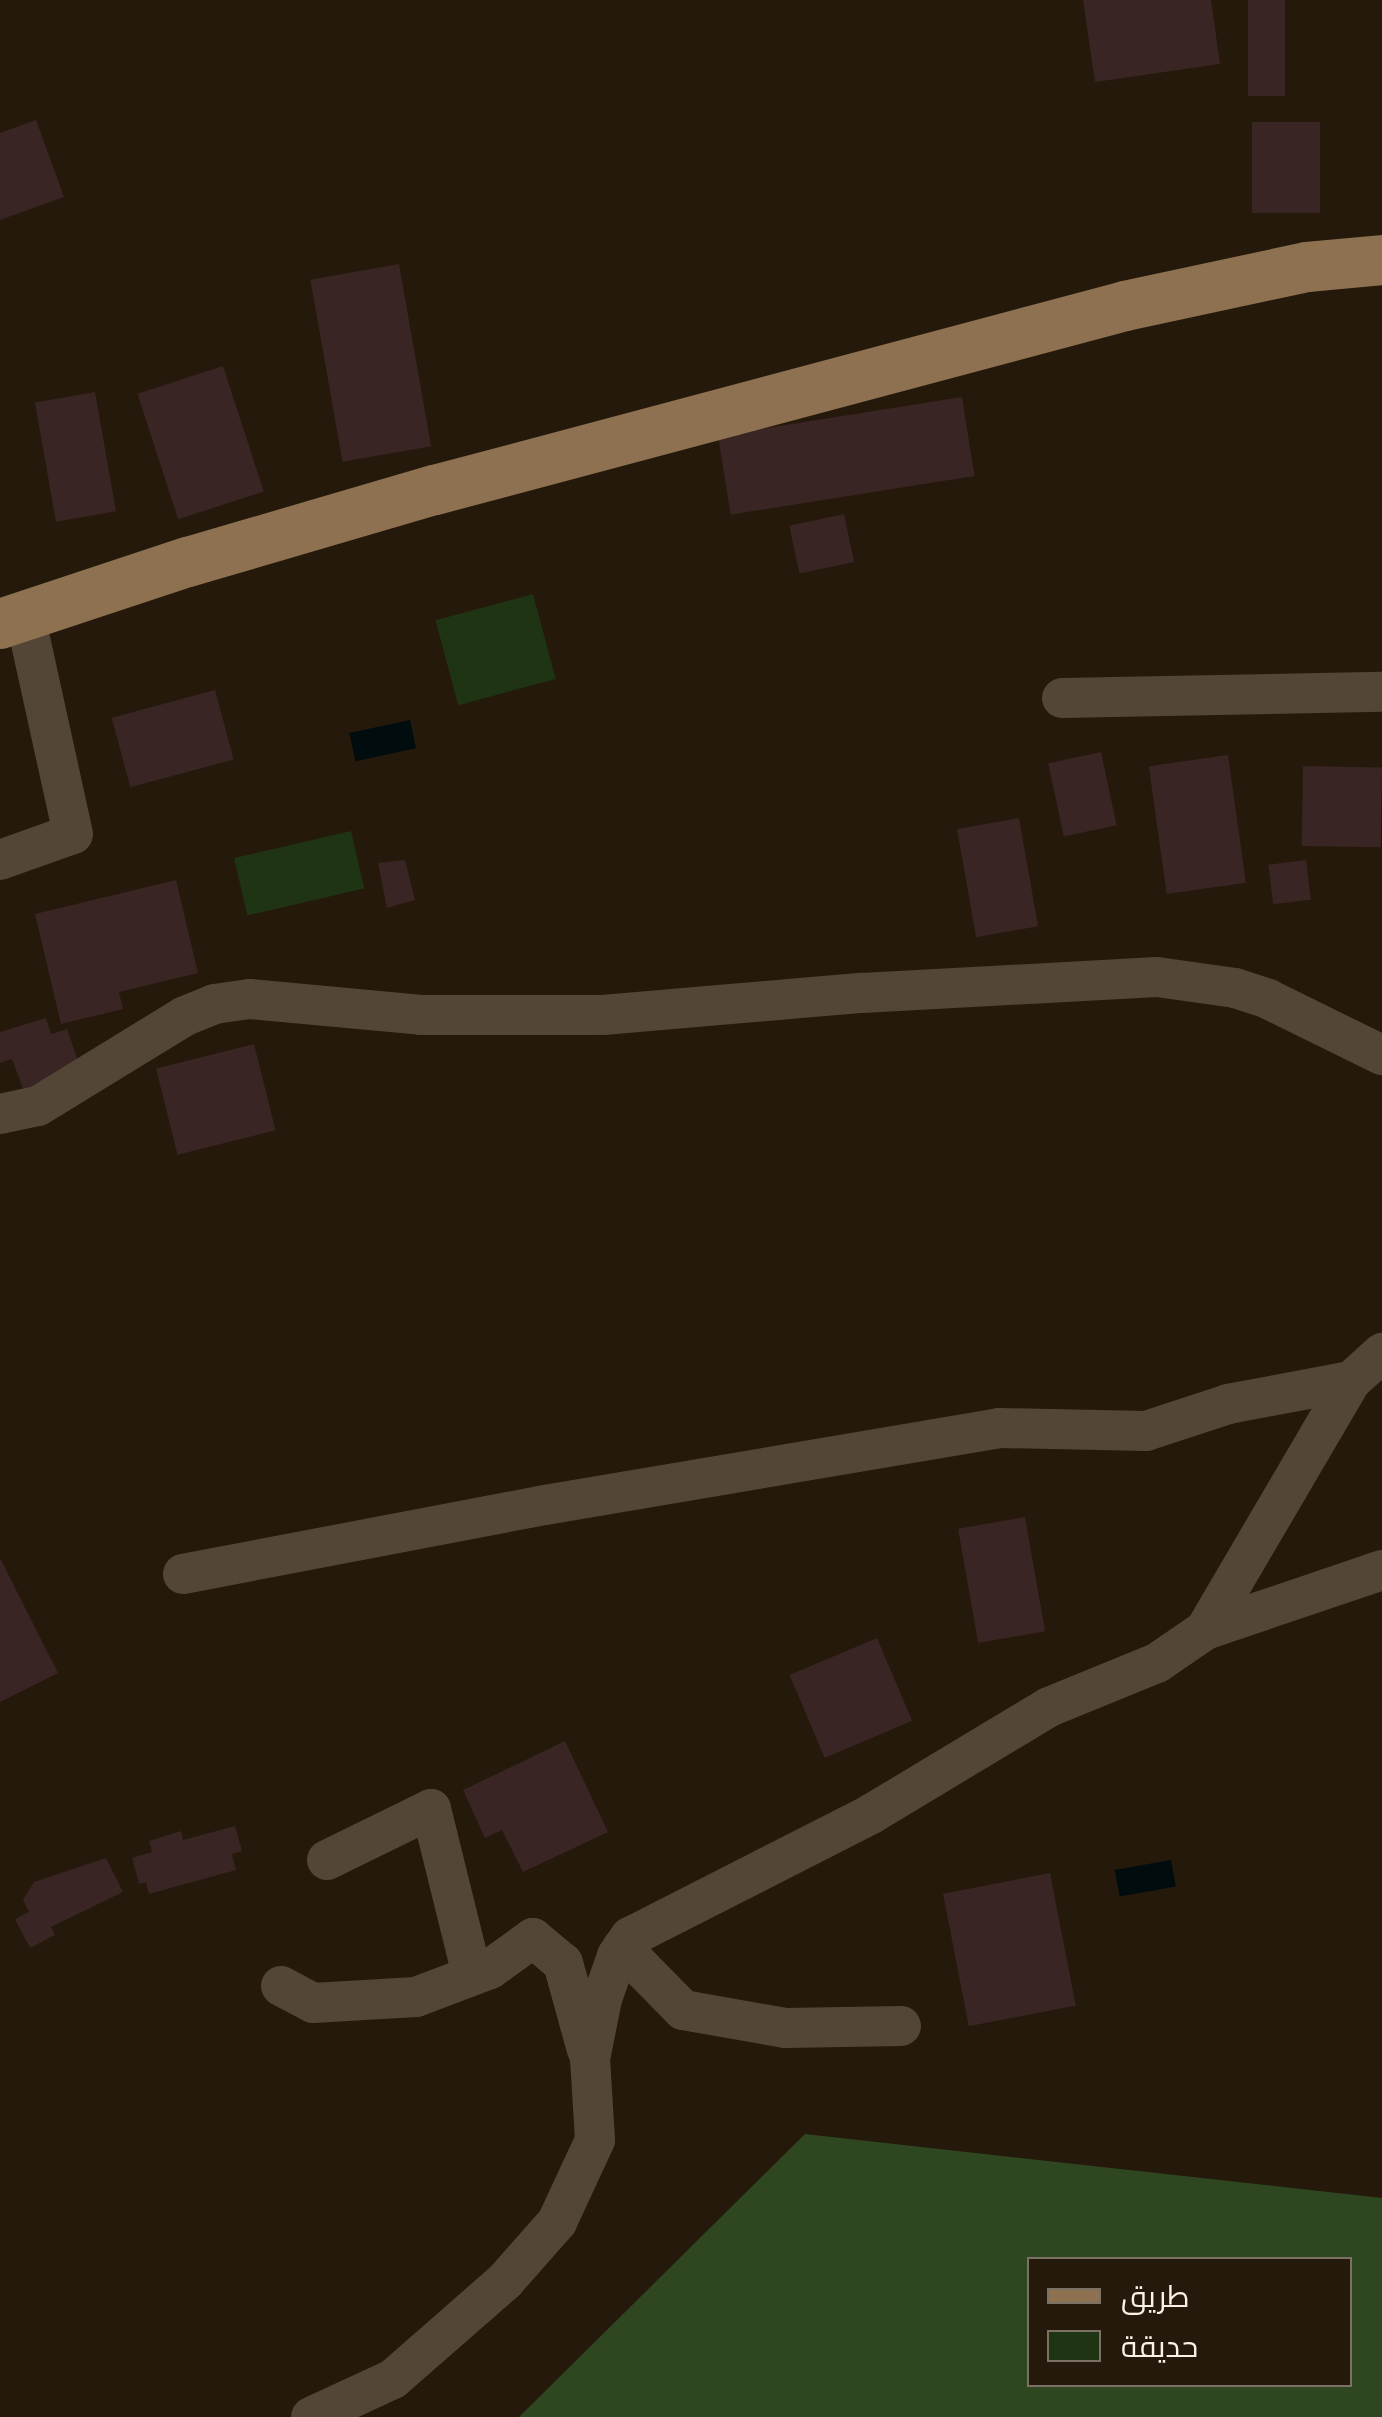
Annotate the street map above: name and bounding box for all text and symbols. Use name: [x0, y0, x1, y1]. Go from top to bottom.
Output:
legend: [1027, 2257, 1352, 2387]
text: طريق: [1121, 2277, 1190, 2315]
text: حديقة: [1121, 2327, 1198, 2365]

